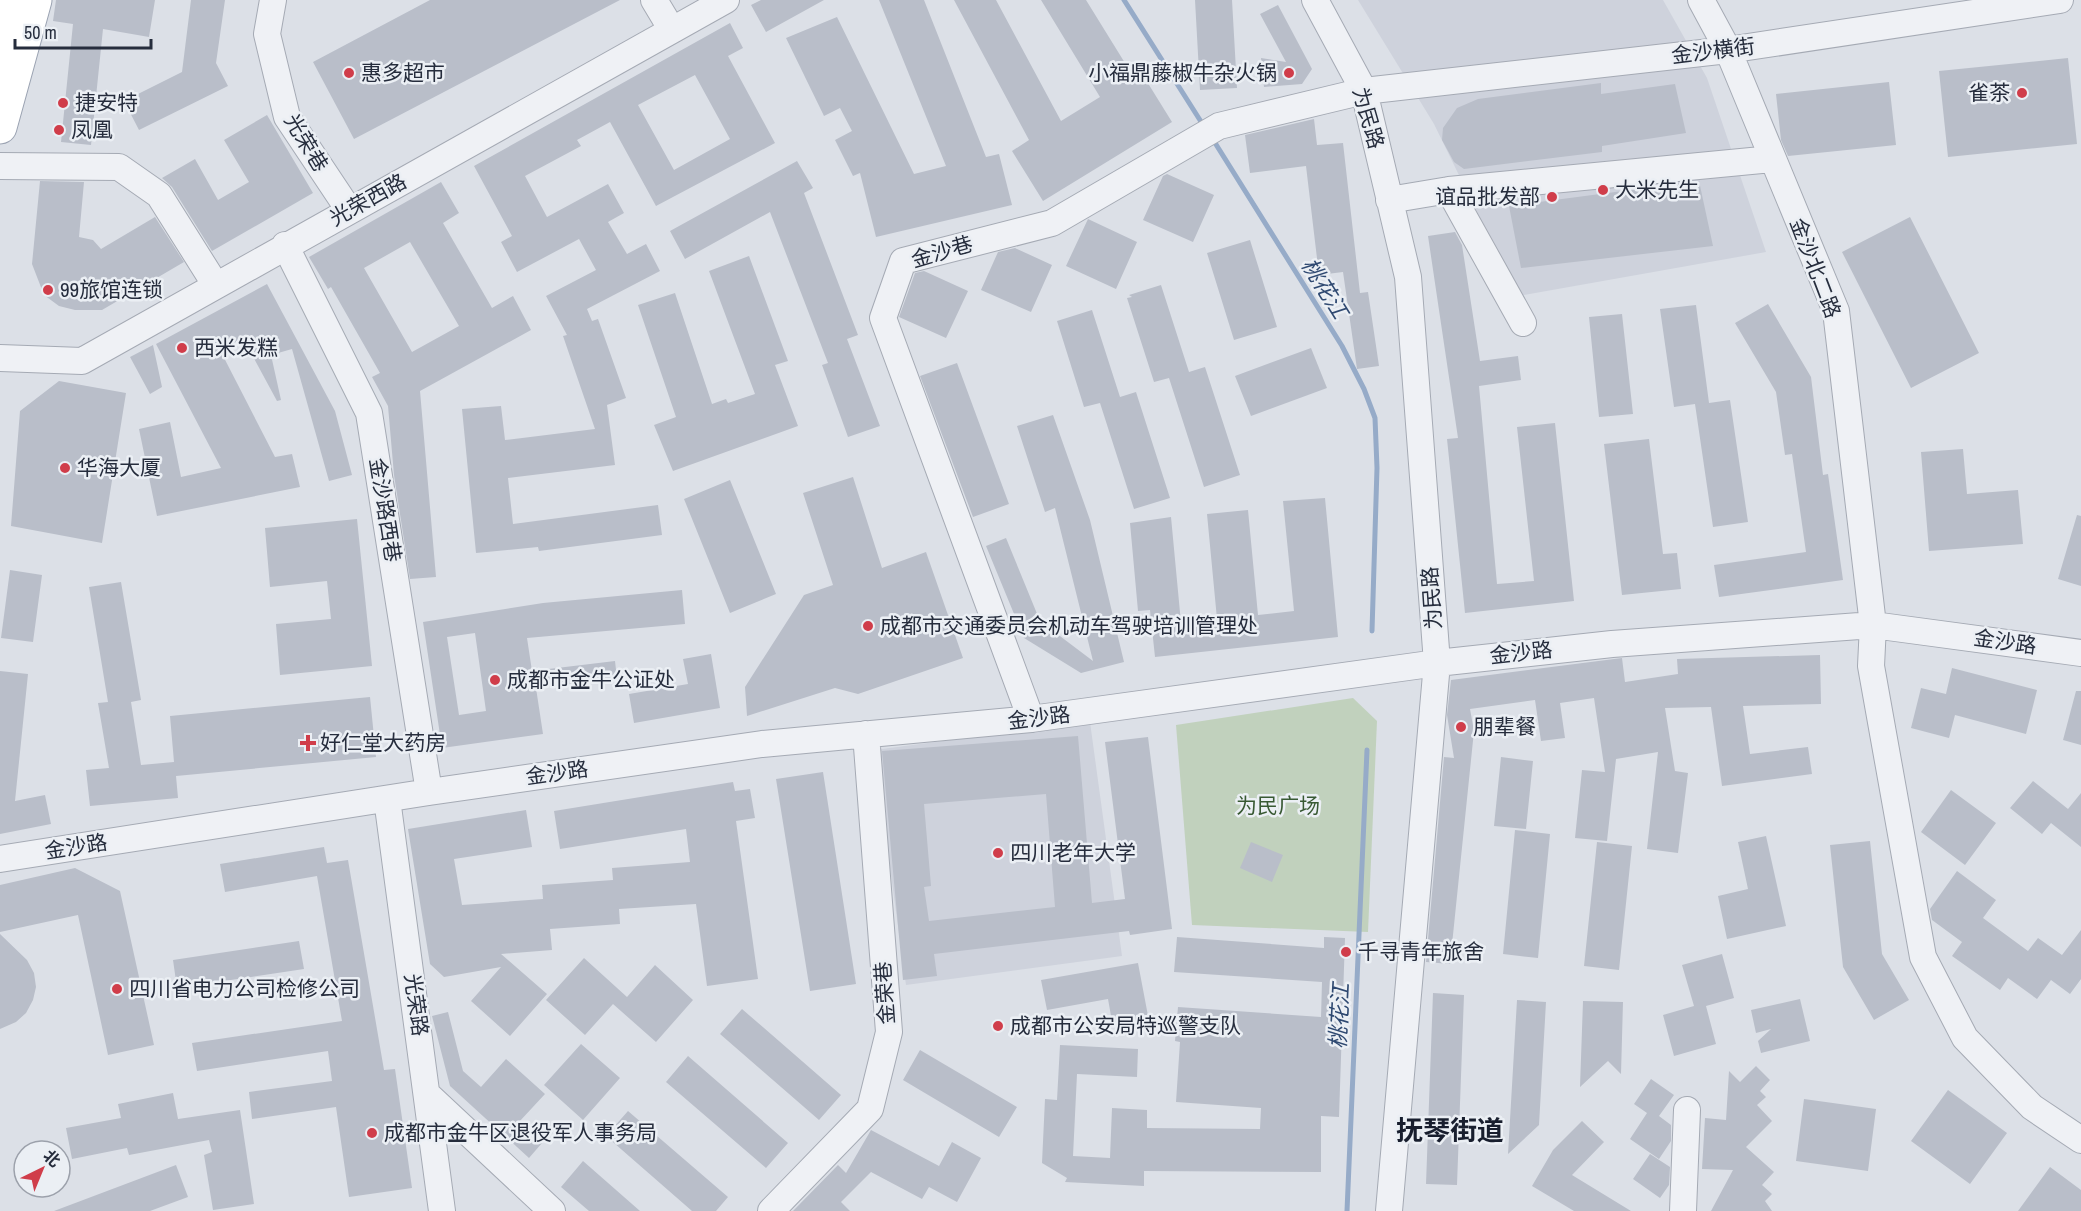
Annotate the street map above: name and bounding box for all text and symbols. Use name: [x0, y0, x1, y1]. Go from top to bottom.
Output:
scale bar: [15, 12, 152, 50]
text: 50 m: [24, 20, 57, 45]
street label: 金沙横街: [1669, 31, 1756, 70]
place label: 惠多超市: [361, 58, 445, 87]
place label: 小福鼎藤椒牛杂火锅: [1088, 58, 1277, 87]
marker: 惠多超市: [342, 66, 356, 80]
marker: 小福鼎藤椒牛杂火锅: [1282, 66, 1296, 80]
place label: 雀茶: [1968, 78, 2010, 107]
street label: 为民路: [1346, 84, 1391, 152]
marker: 雀茶: [2015, 86, 2029, 100]
place label: 捷安特: [75, 88, 138, 117]
marker: 捷安特: [56, 96, 70, 110]
street label: 光荣巷: [278, 108, 335, 177]
place label: 凤凰: [71, 115, 113, 144]
marker: 凤凰: [52, 123, 66, 137]
street label: 光荣西路: [324, 167, 412, 233]
place label: 大米先生: [1615, 175, 1699, 204]
place label: 谊品批发部: [1435, 182, 1540, 211]
marker: 大米先生: [1596, 183, 1610, 197]
marker: 谊品批发部: [1545, 190, 1559, 204]
street label: 金沙北二路: [1783, 214, 1848, 322]
street label: 金沙巷: [908, 229, 976, 274]
water label: 桃花江: [1295, 252, 1356, 326]
place label: 99旅馆连锁: [60, 275, 163, 304]
marker: 99旅馆连锁: [41, 283, 55, 297]
place label: 西米发糕: [194, 333, 278, 362]
marker: 西米发糕: [175, 341, 189, 355]
place label: 华海大厦: [77, 453, 161, 482]
street label: 金沙路西巷: [363, 456, 408, 564]
marker: 华海大厦: [58, 461, 72, 475]
street label: 为民路: [1415, 566, 1448, 630]
place label: 成都市交通委员会机动车驾驶培训管理处: [880, 611, 1258, 640]
marker: 成都市交通委员会机动车驾驶培训管理处: [861, 619, 875, 633]
street label: 金沙路: [1972, 623, 2038, 660]
street label: 金沙路: [1488, 635, 1554, 670]
place label: 成都市金牛公证处: [507, 665, 675, 694]
marker: 成都市金牛公证处: [488, 673, 502, 687]
street label: 金沙路: [1006, 699, 1072, 736]
place label: 朋辈餐: [1473, 712, 1536, 741]
marker: 朋辈餐: [1454, 720, 1468, 734]
place label: 好仁堂大药房: [320, 728, 446, 757]
marker: 好仁堂大药房: [301, 736, 315, 750]
street label: 金沙路: [524, 754, 590, 791]
park label: 为民广场: [1236, 791, 1320, 820]
street label: 金沙路: [43, 827, 109, 866]
place label: 四川老年大学: [1010, 838, 1136, 867]
marker: 四川老年大学: [991, 846, 1005, 860]
place label: 千寻青年旅舍: [1358, 937, 1484, 966]
marker: 千寻青年旅舍: [1339, 945, 1353, 959]
street label: 金荣巷: [868, 961, 901, 1025]
street label: 光荣路: [398, 972, 435, 1038]
place label: 四川省电力公司检修公司: [129, 974, 360, 1003]
water label: 桃花江: [1322, 980, 1356, 1050]
marker: 四川省电力公司检修公司: [110, 982, 124, 996]
place label: 成都市公安局特巡警支队: [1010, 1011, 1241, 1040]
marker: 成都市公安局特巡警支队: [991, 1019, 1005, 1033]
district label: 抚琴街道: [1396, 1112, 1504, 1148]
place label: 成都市金牛区退役军人事务局: [384, 1118, 657, 1147]
marker: 成都市金牛区退役军人事务局: [365, 1126, 379, 1140]
north arrow: [12, 1139, 72, 1199]
text: 北: [39, 1145, 66, 1172]

